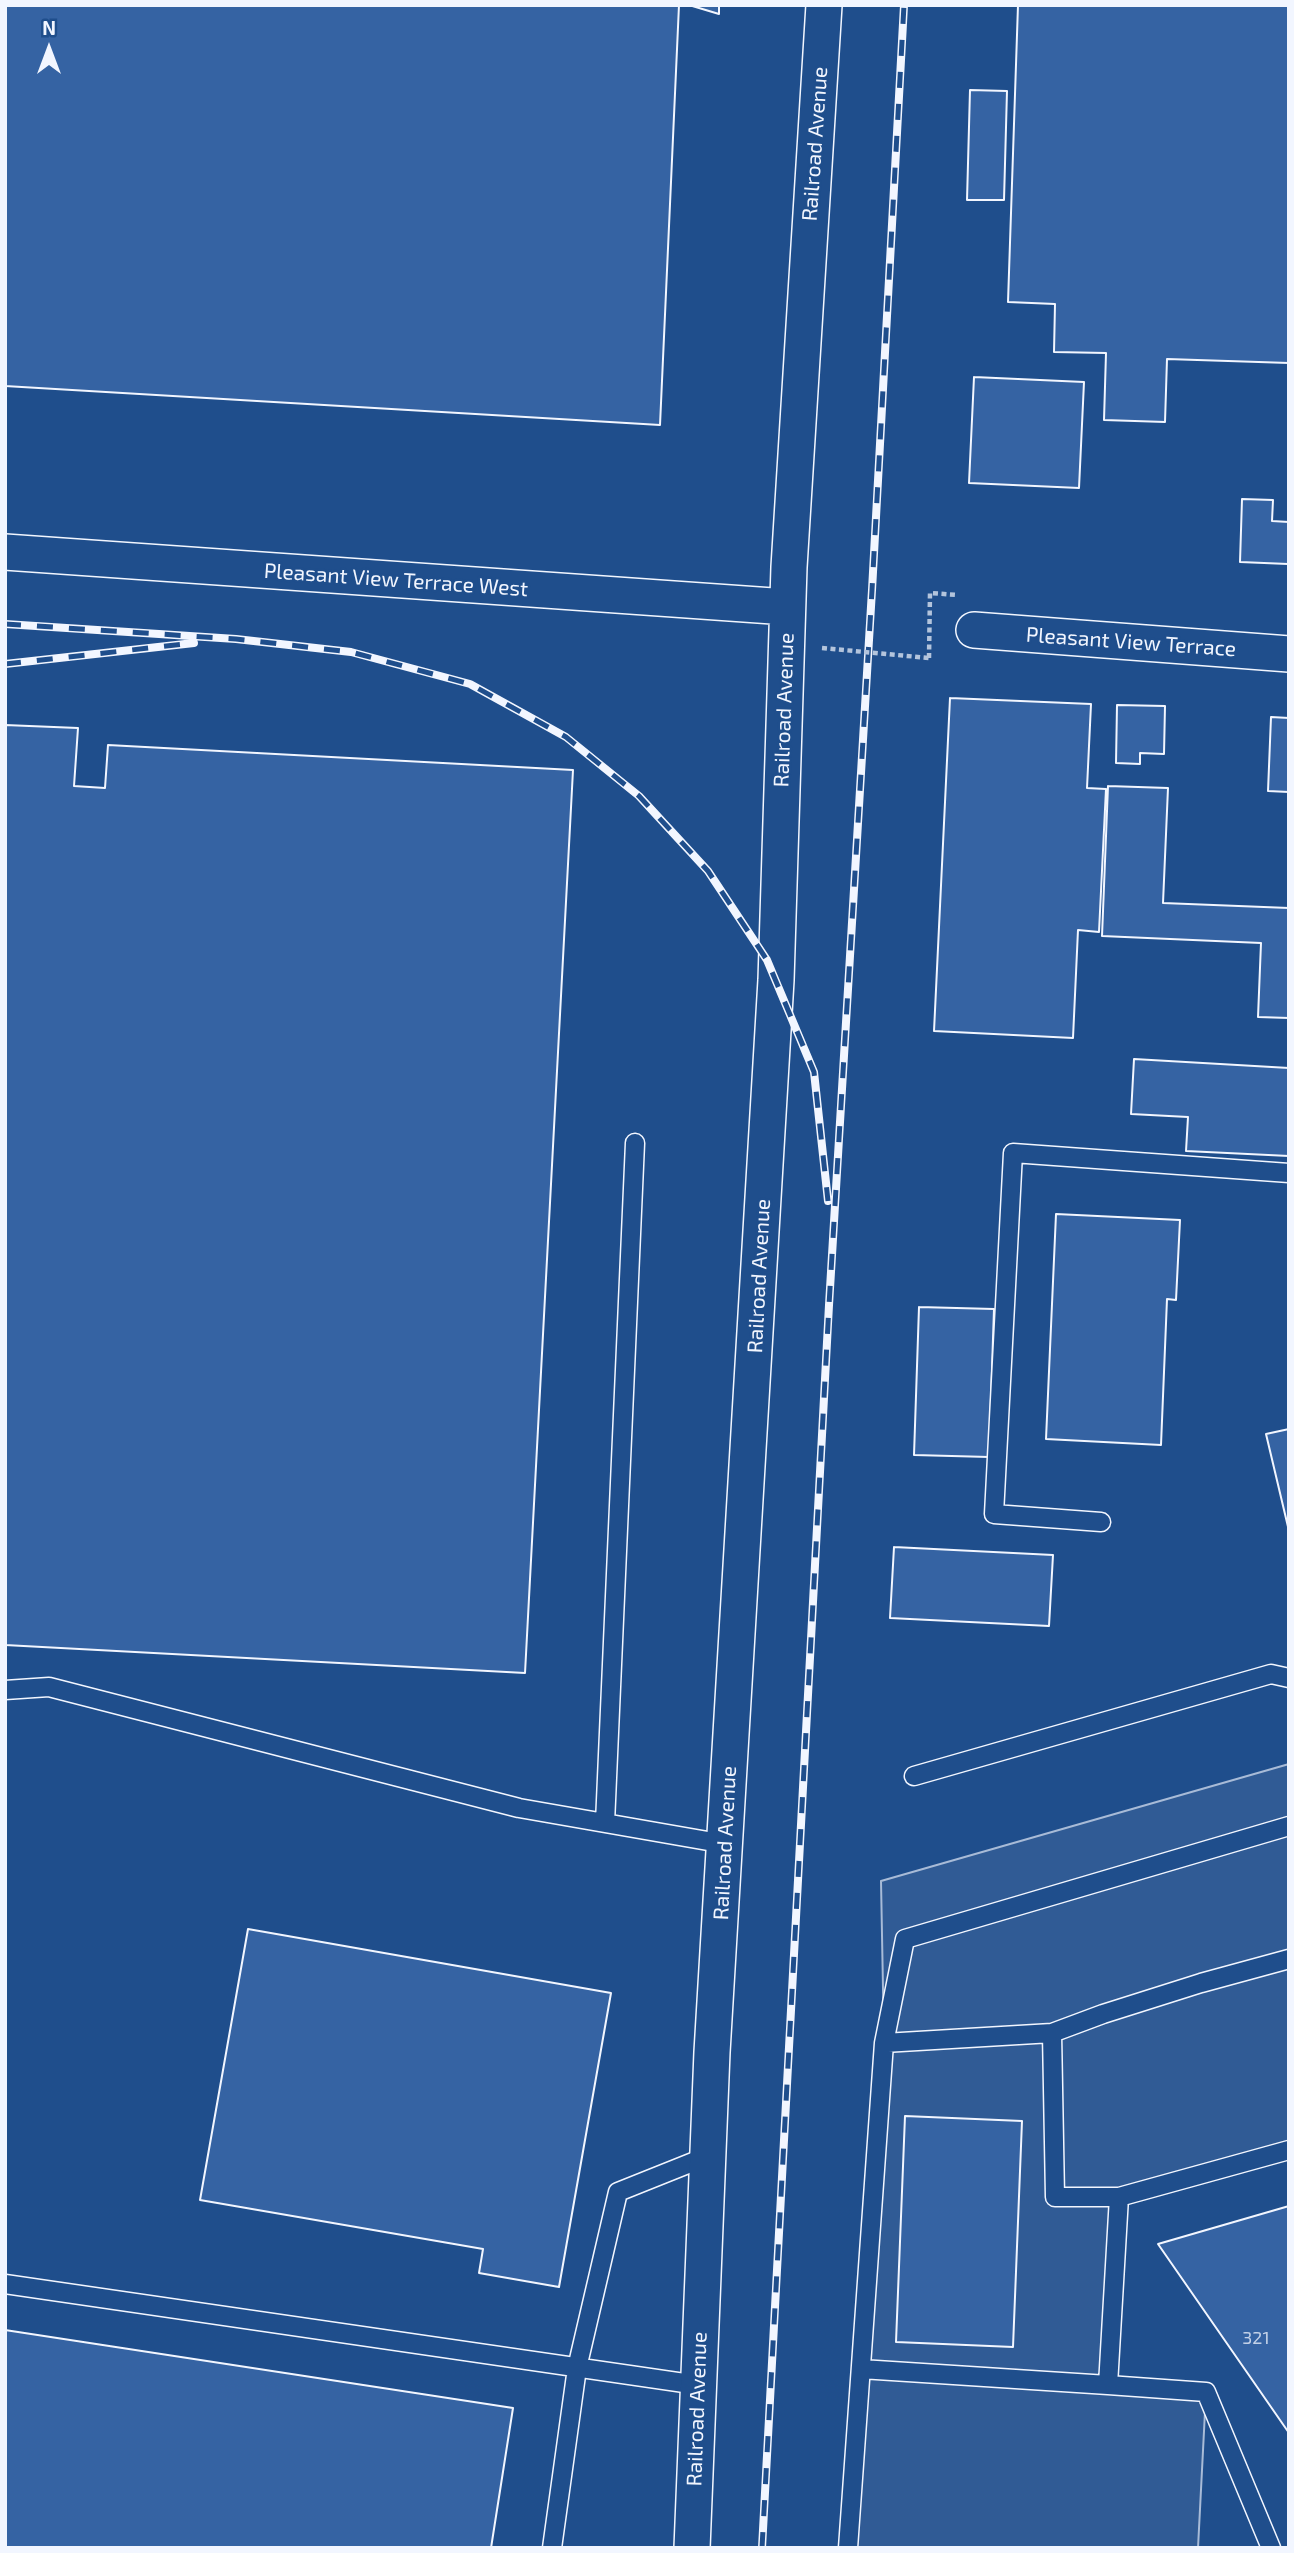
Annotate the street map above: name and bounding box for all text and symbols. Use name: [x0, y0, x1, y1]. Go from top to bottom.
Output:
north arrow: [14, 14, 84, 84]
text: N: [42, 16, 56, 39]
street label: Railroad Avenue: [797, 66, 833, 222]
street label: Pleasant View Terrace West: [263, 558, 529, 602]
street label: Pleasant View Terrace: [1025, 622, 1237, 662]
street label: Railroad Avenue: [769, 632, 799, 788]
street label: Railroad Avenue: [742, 1198, 776, 1354]
street label: Railroad Avenue: [708, 1765, 742, 1921]
house number: 321: [1242, 2327, 1270, 2349]
street label: Railroad Avenue: [682, 2331, 712, 2487]

